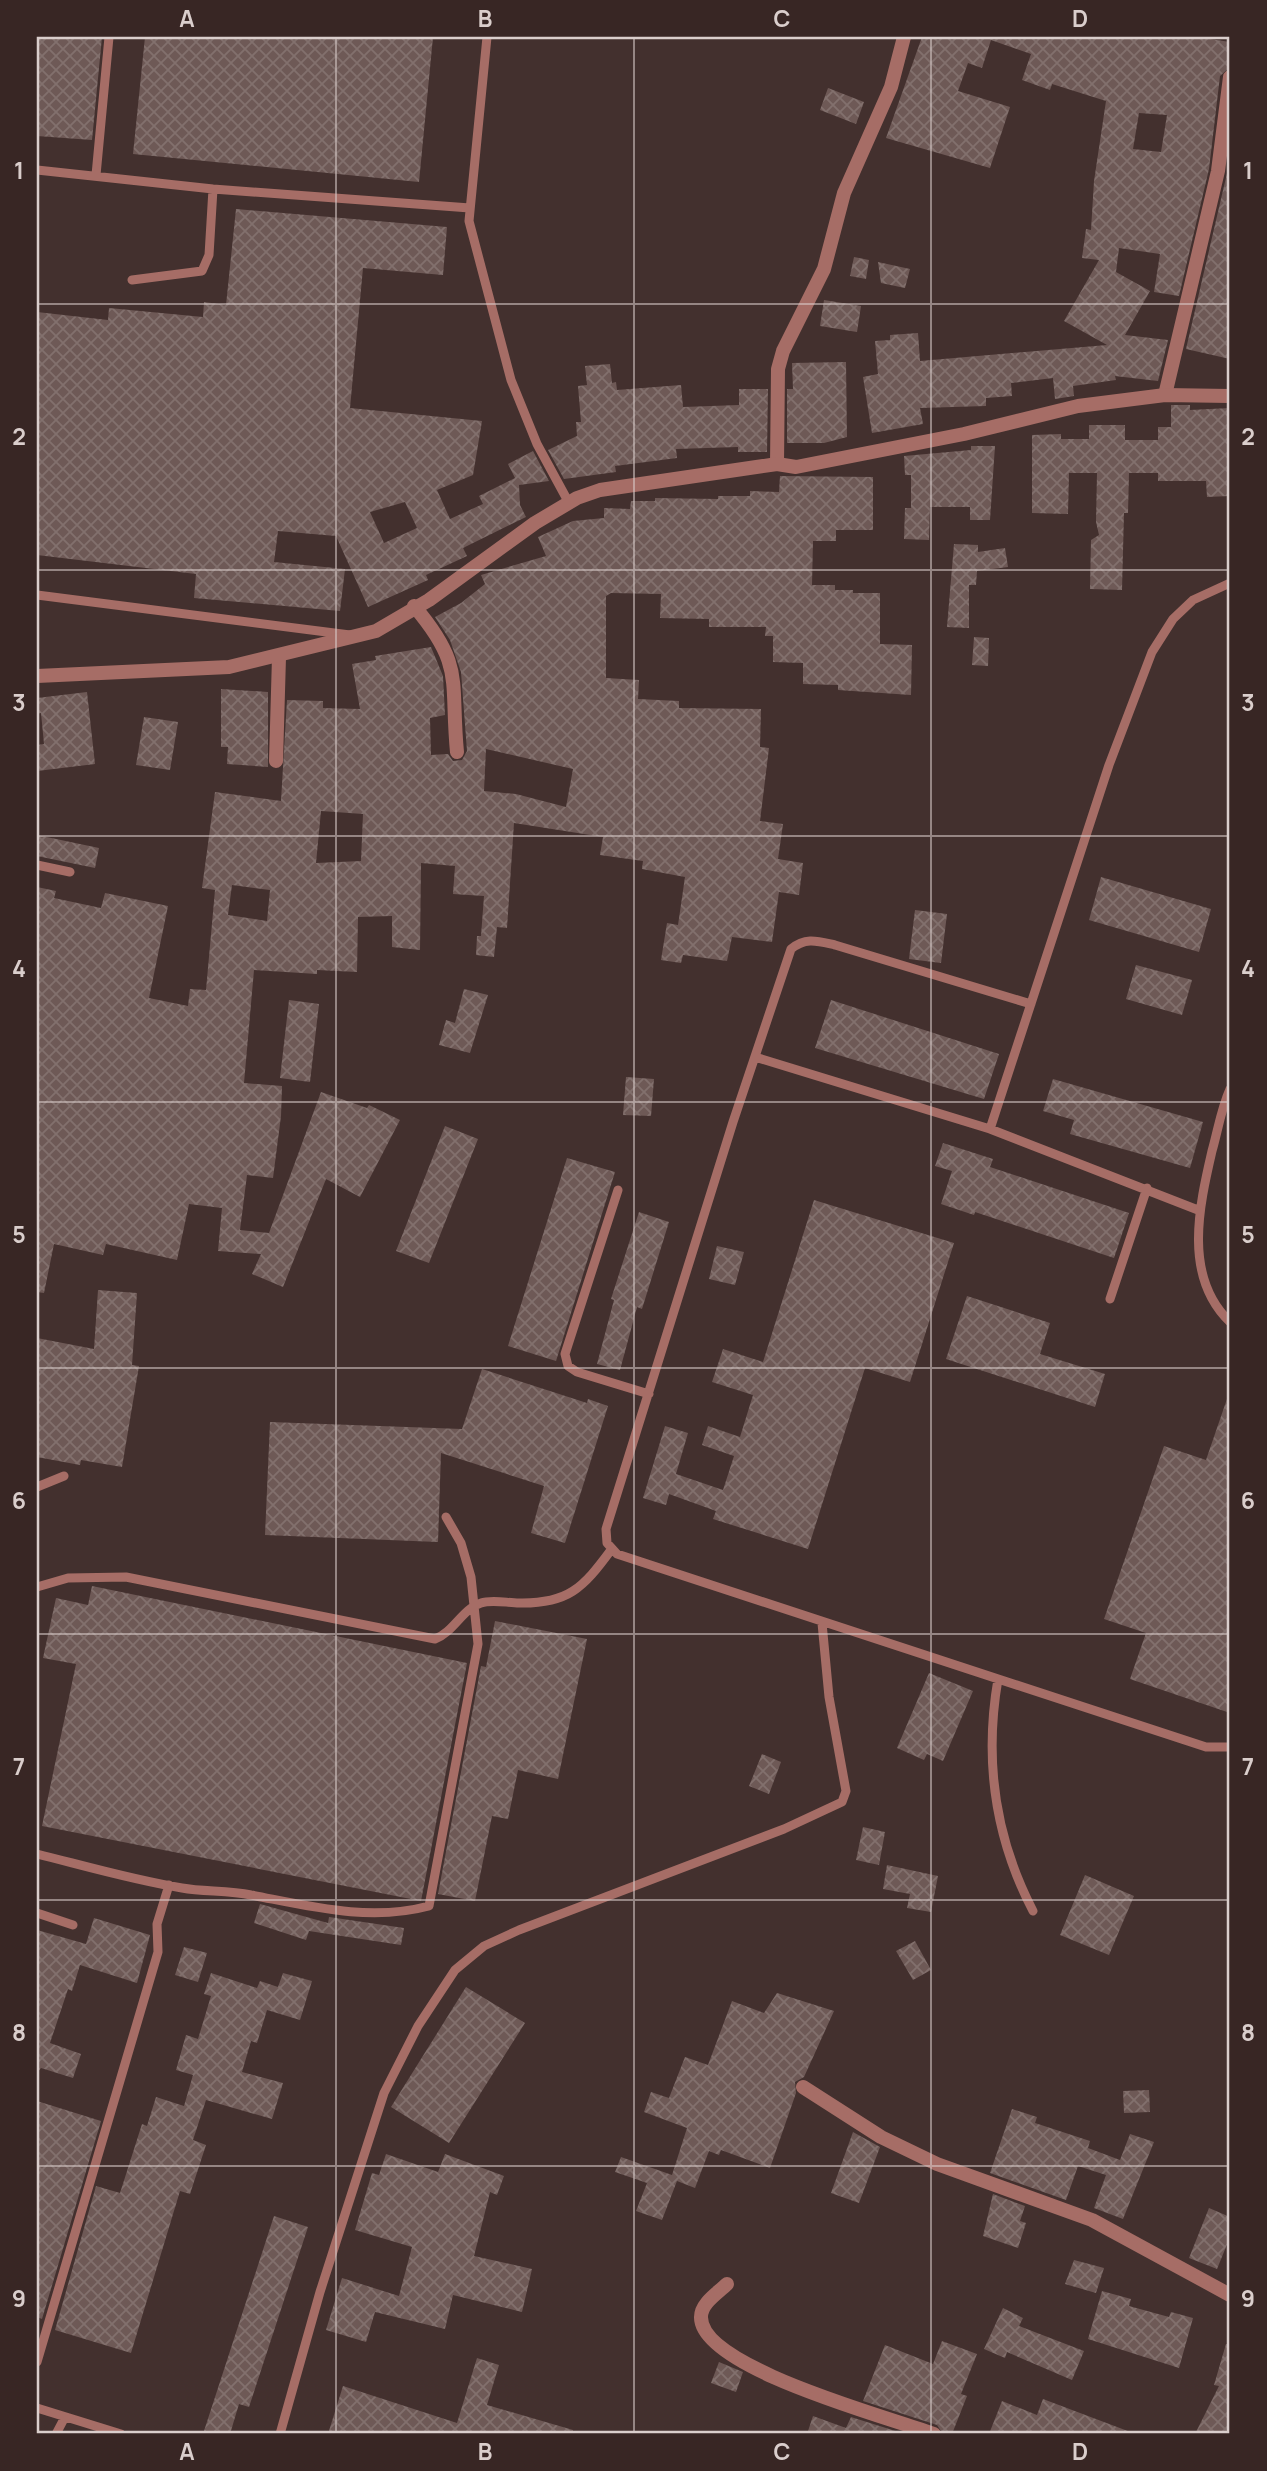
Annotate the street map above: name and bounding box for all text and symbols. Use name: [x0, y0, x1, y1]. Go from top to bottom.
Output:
text: A: [179, 2, 195, 34]
text: B: [478, 2, 492, 34]
text: C: [774, 2, 791, 34]
text: D: [1072, 2, 1088, 34]
text: 1: [14, 154, 24, 186]
text: 1: [1243, 154, 1253, 186]
text: 2: [12, 420, 26, 452]
text: 2: [1241, 420, 1255, 452]
text: 3: [12, 686, 26, 718]
text: 3: [1241, 686, 1255, 718]
text: 4: [12, 952, 26, 984]
text: 4: [1241, 952, 1255, 984]
text: 5: [12, 1218, 26, 1250]
text: 5: [1241, 1218, 1255, 1250]
text: 6: [12, 1484, 26, 1516]
text: 6: [1241, 1484, 1255, 1516]
text: 7: [13, 1750, 25, 1782]
text: 7: [1242, 1750, 1254, 1782]
text: 8: [12, 2016, 26, 2048]
text: 8: [1241, 2016, 1255, 2048]
text: 9: [12, 2282, 26, 2314]
text: 9: [1241, 2282, 1255, 2314]
text: A: [179, 2435, 195, 2467]
text: B: [478, 2435, 492, 2467]
text: C: [774, 2435, 791, 2467]
text: D: [1072, 2435, 1088, 2467]

